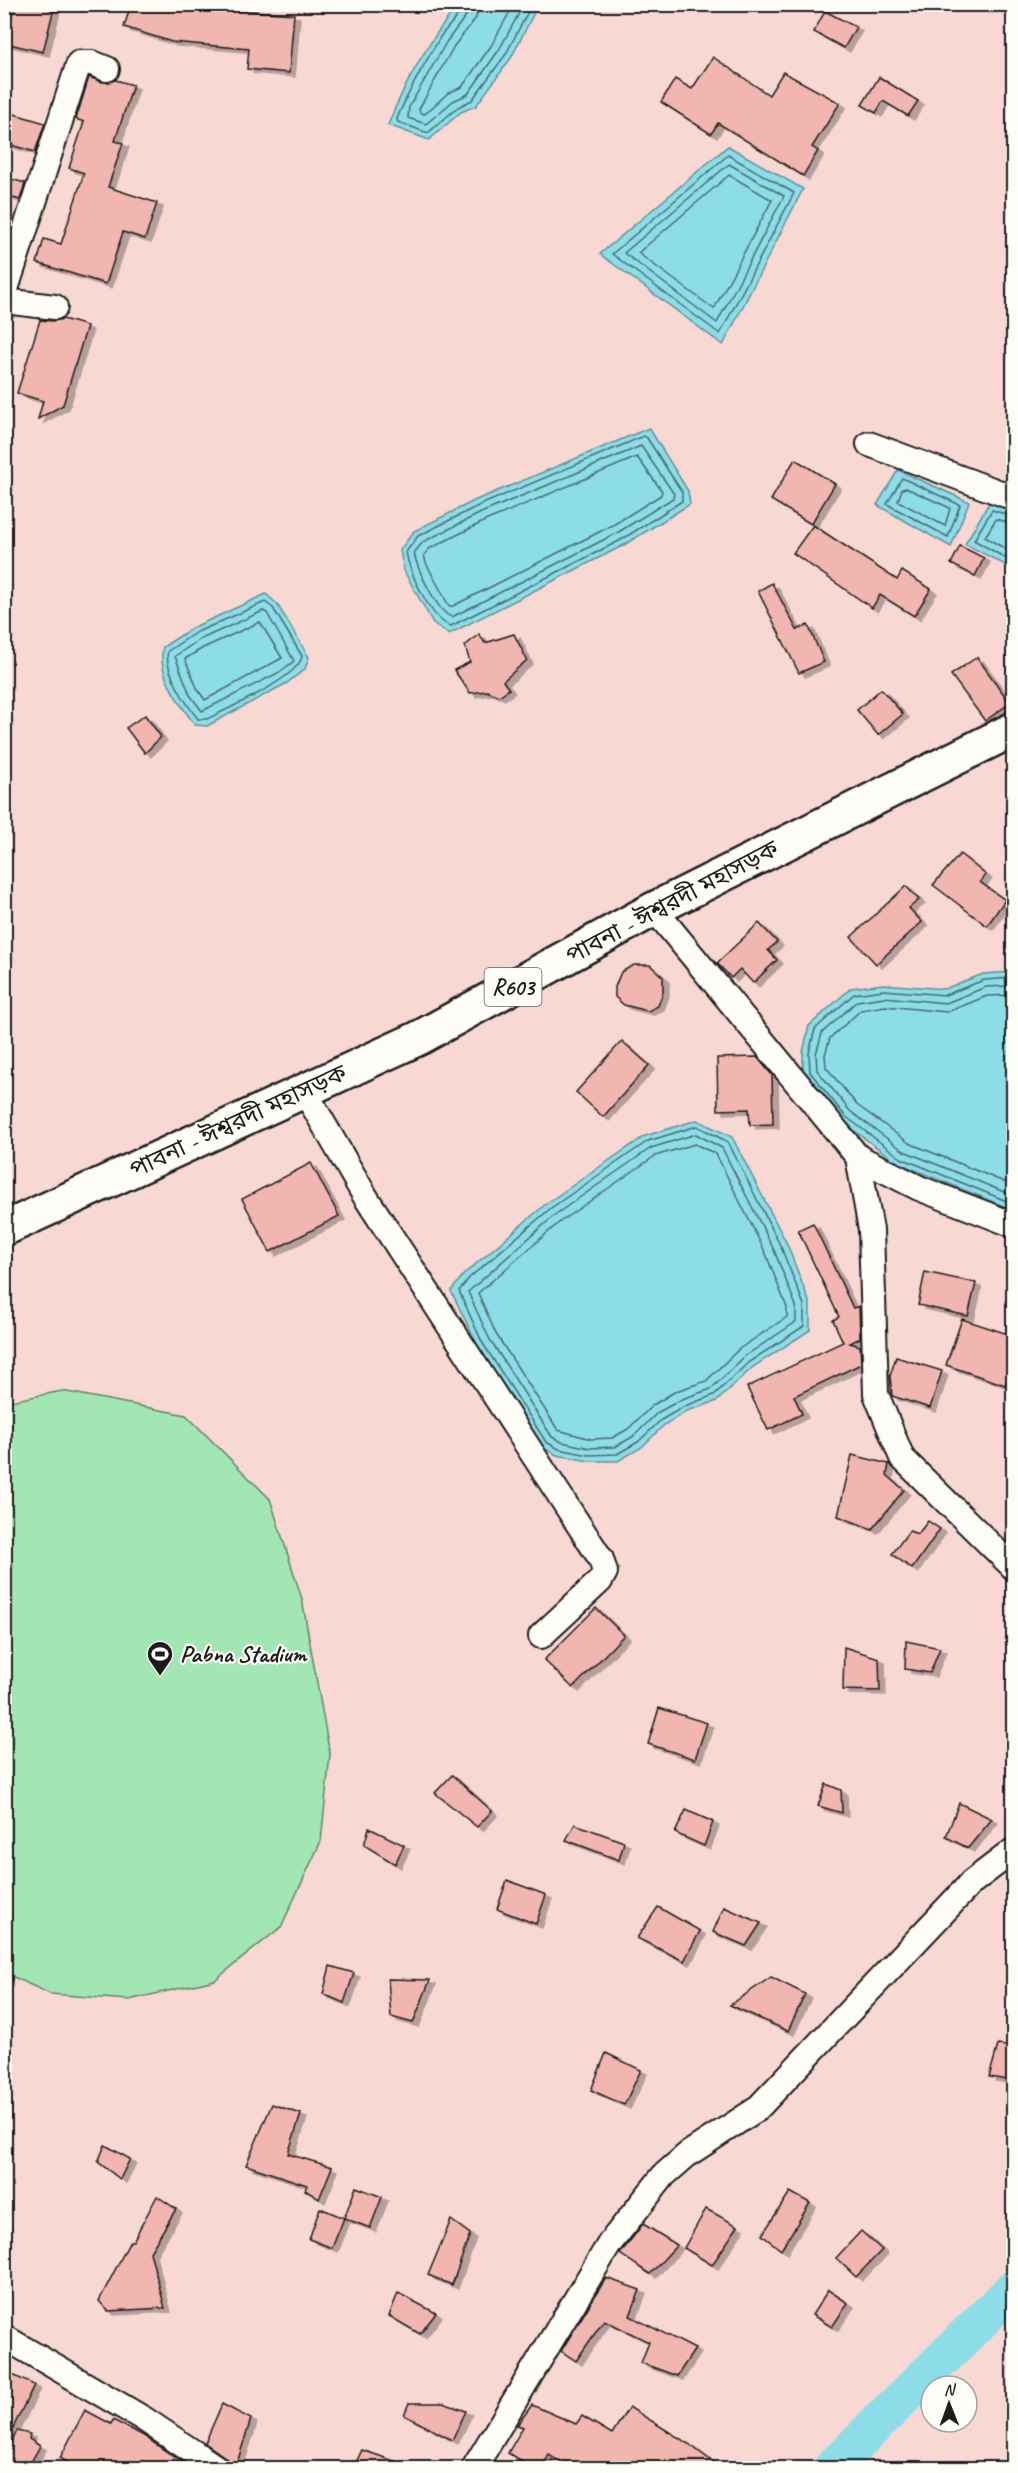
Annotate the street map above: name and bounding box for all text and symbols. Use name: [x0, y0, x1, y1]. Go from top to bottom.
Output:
street label: পাবনা - ঈশ্বরদী মহাসড়ক: [561, 833, 784, 971]
road number: R603: [484, 968, 542, 1006]
street label: পাবনা - ঈশ্বরদী মহাসড়ক: [125, 1057, 352, 1184]
sports icon: Pabna Stadium: [145, 1639, 175, 1677]
place label: Pabna Stadium: [180, 1639, 307, 1669]
north arrow: [919, 2374, 979, 2434]
text: N: [944, 2380, 957, 2400]

